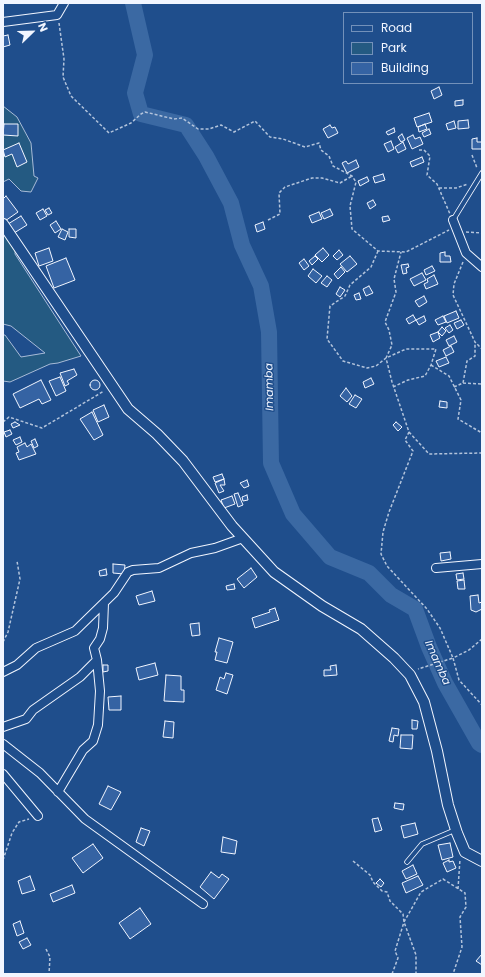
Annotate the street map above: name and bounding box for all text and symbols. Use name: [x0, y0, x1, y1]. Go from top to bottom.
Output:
north arrow: [12, 12, 52, 52]
legend: [343, 12, 473, 84]
text: Road: [381, 19, 412, 36]
text: N: [34, 20, 52, 34]
text: Park: [381, 39, 407, 56]
text: Building: [381, 59, 429, 76]
water label: Imamba: [263, 363, 277, 411]
water label: Imamba: [421, 639, 453, 687]

